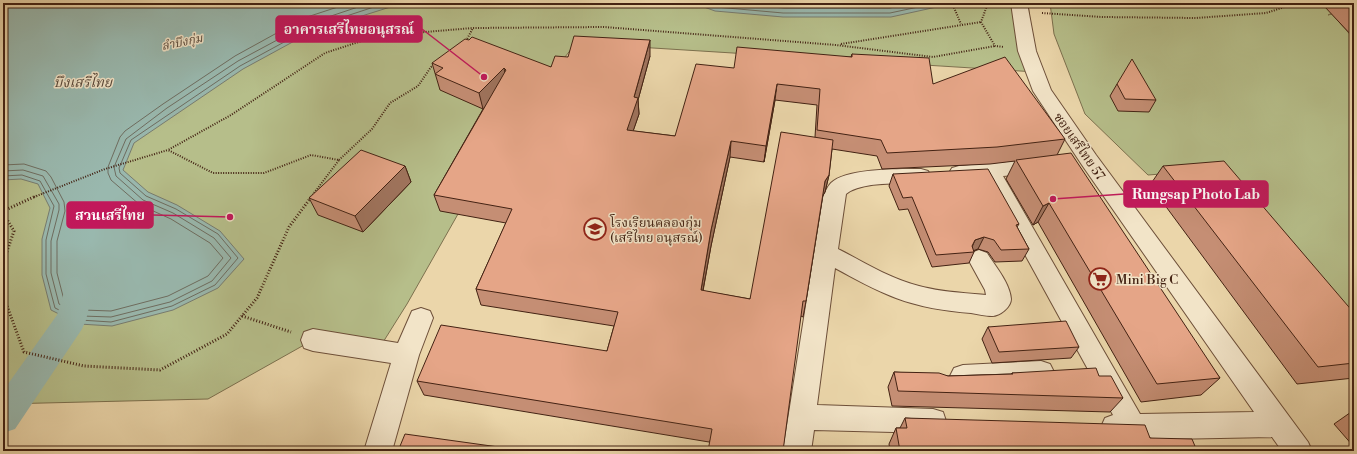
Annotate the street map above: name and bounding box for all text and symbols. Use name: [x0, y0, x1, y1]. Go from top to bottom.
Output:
callout: อาคารเสรีไทยอนุสรณ์: [276, 16, 422, 42]
text: อาคารเสรีไทยอนุสรณ์: [284, 19, 414, 39]
water label: ลำบึงกุ่ม: [160, 31, 205, 54]
water label: บึงเสรีไทย: [54, 72, 114, 92]
street label: ซอยเสรีไทย 57: [1050, 109, 1109, 184]
callout: Rungsap Photo Lab: [1124, 181, 1268, 207]
text: Rungsap Photo Lab: [1132, 186, 1260, 204]
callout: สวนเสรีไทย: [67, 202, 153, 228]
text: สวนเสรีไทย: [75, 205, 145, 225]
place label: โรงเรียนคลองกุ่ม (เสรีไทย อนุสรณ์): [609, 214, 703, 246]
school or university icon: โรงเรียนคลองกุ่ม (เสรีไทย อนุสรณ์): [582, 216, 608, 242]
supermarket icon: Mini Big C: [1087, 266, 1113, 292]
place label: Mini Big C: [1116, 272, 1178, 288]

